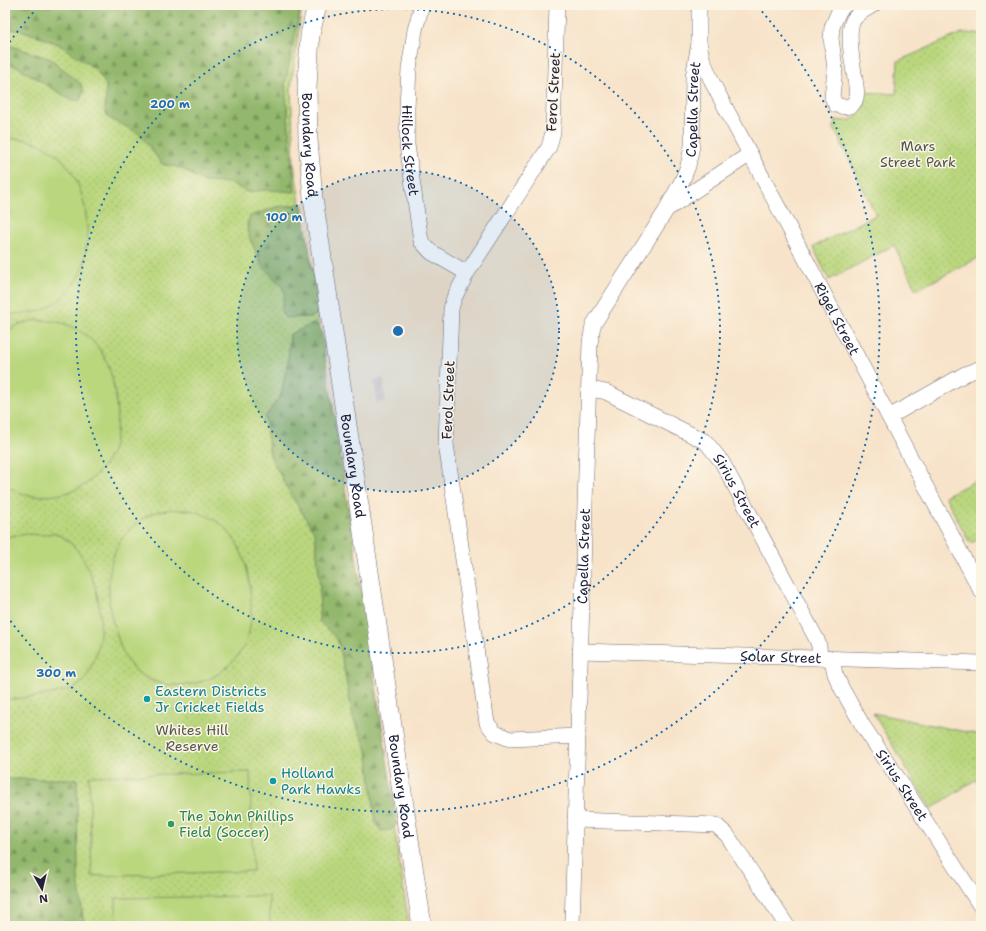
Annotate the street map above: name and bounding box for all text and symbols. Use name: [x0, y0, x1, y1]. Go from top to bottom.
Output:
street label: Ferol Street: [542, 52, 564, 132]
street label: Capella Street: [681, 60, 705, 159]
street label: Boundary Road: [298, 92, 322, 198]
text: 200 m: [150, 96, 190, 112]
street label: Hillock Street: [398, 105, 423, 197]
park label: Mars Street Park: [880, 137, 956, 171]
text: 100 m: [266, 209, 303, 225]
street label: Rigel Street: [810, 279, 864, 358]
centre of rings: [391, 324, 405, 338]
street label: Ferol Street: [438, 360, 458, 440]
street label: Boundary Road: [336, 413, 370, 519]
street label: Sirius Street: [709, 449, 765, 531]
street label: Capella Street: [573, 508, 594, 604]
street label: Solar Street: [740, 647, 822, 667]
text: 300 m: [36, 665, 76, 681]
place label: Eastern Districts Jr Cricket Fields: [155, 682, 267, 716]
marker: Eastern Districts Jr Cricket Fields: [142, 694, 152, 704]
park label: Whites Hill Reserve: [155, 721, 229, 755]
street label: Boundary Road: [384, 733, 418, 840]
street label: Sirius Street: [872, 745, 932, 824]
place label: Holland Park Hawks: [281, 764, 361, 798]
marker: Holland Park Hawks: [268, 776, 278, 786]
place label: The John Phillips Field (Soccer): [179, 807, 294, 841]
marker: The John Phillips Field (Soccer): [166, 819, 176, 829]
north arrow: [22, 869, 62, 909]
text: N: [38, 890, 49, 906]

